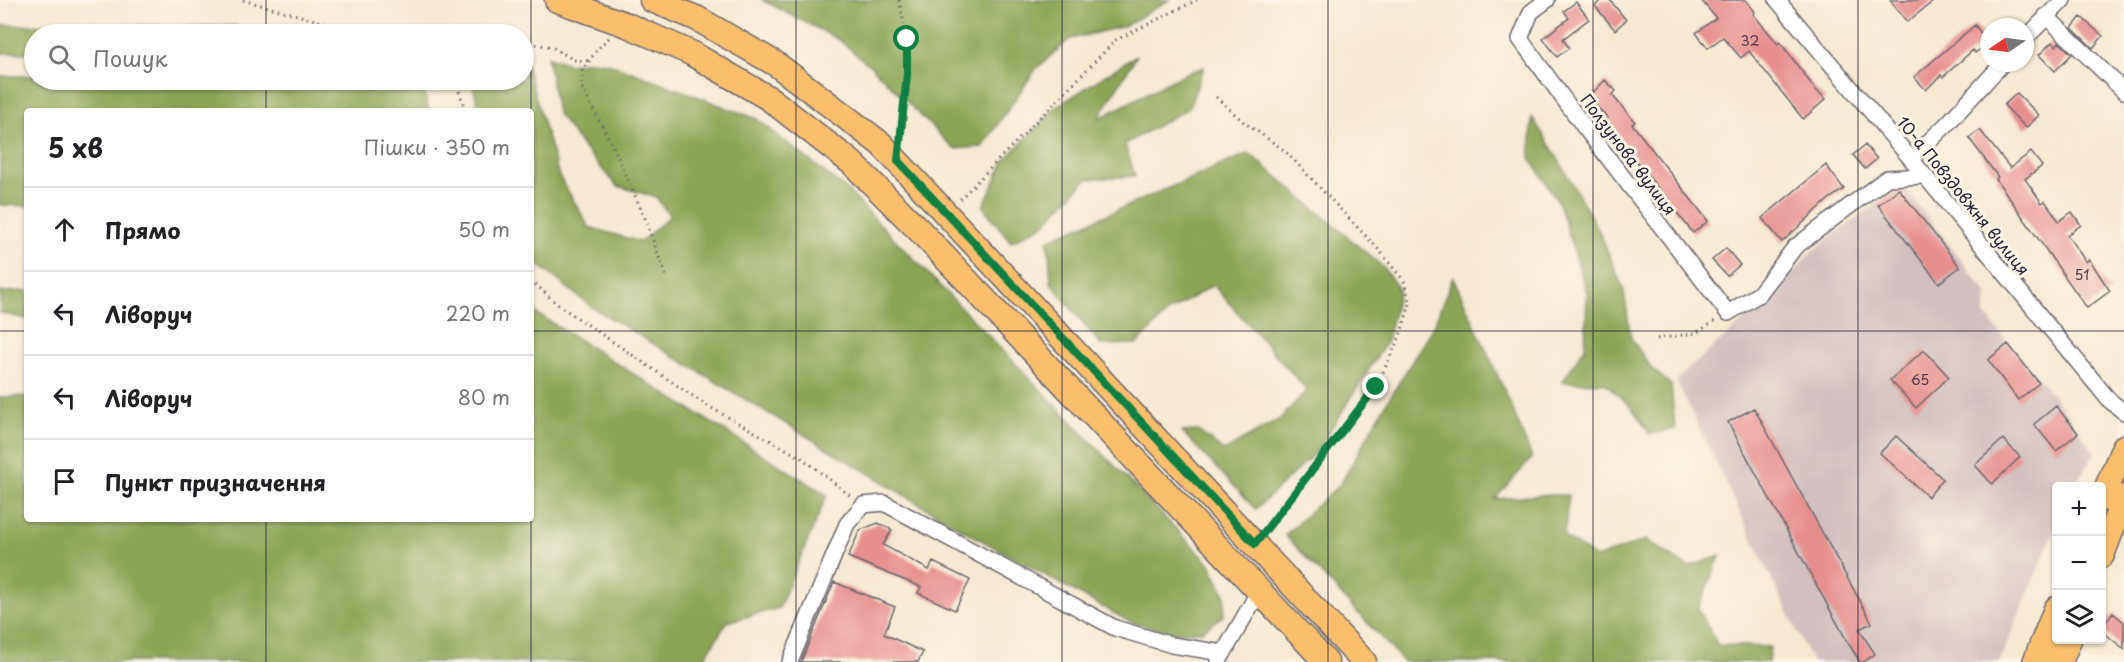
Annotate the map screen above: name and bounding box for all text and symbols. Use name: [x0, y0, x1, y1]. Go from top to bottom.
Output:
north arrow: [1980, 18, 2034, 72]
search box: [24, 24, 534, 90]
route start: [893, 25, 919, 51]
house number: 32: [1741, 30, 1759, 51]
icon: search: [45, 41, 78, 74]
text: Пошук: [93, 41, 168, 74]
street label: Ползунова вулиця: [1575, 88, 1683, 220]
street label: 10-а Повздовжня вулиця: [1892, 110, 2036, 280]
text: 5 хв: [48, 128, 103, 167]
text: Пішки · 350 m: [364, 132, 510, 162]
icon: ahead: [48, 213, 81, 246]
text: Прямо: [105, 213, 180, 246]
text: 50 m: [458, 214, 510, 244]
house number: 51: [2075, 264, 2089, 285]
icon: left: [48, 297, 81, 330]
text: Ліворуч: [105, 297, 192, 330]
text: 220 m: [446, 298, 510, 328]
house number: 65: [1911, 369, 1929, 390]
route end: [1362, 373, 1388, 399]
icon: left: [48, 381, 81, 414]
text: Ліворуч: [105, 381, 192, 414]
text: 80 m: [458, 382, 510, 412]
icon: arrive: [48, 465, 81, 498]
text: Пункт призначення: [105, 465, 326, 498]
map controls: [2052, 482, 2106, 644]
button: +: [2052, 482, 2106, 536]
button: −: [2052, 536, 2106, 590]
button: layers: [2052, 590, 2106, 644]

